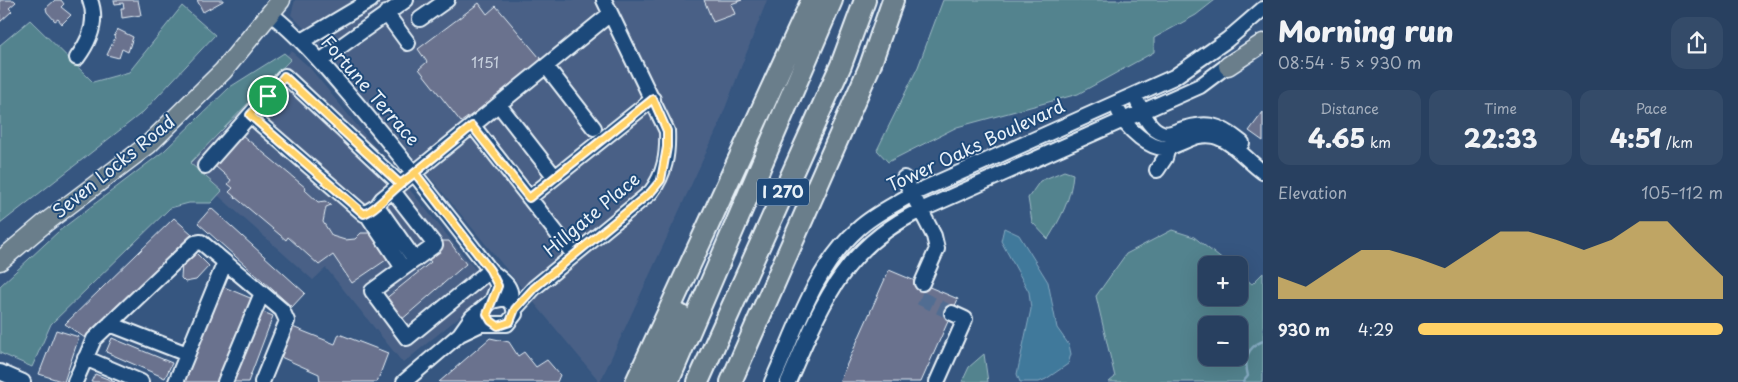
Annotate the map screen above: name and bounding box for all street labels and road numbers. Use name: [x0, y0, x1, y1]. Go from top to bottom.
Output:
street label: Fortune Terrace: [315, 29, 427, 151]
street label: Tower Oaks Boulevard: [882, 92, 1069, 198]
street label: Seven Locks Road: [46, 108, 180, 224]
street label: Hillgate Place: [537, 165, 645, 262]
road number: I 270: [757, 178, 809, 206]

